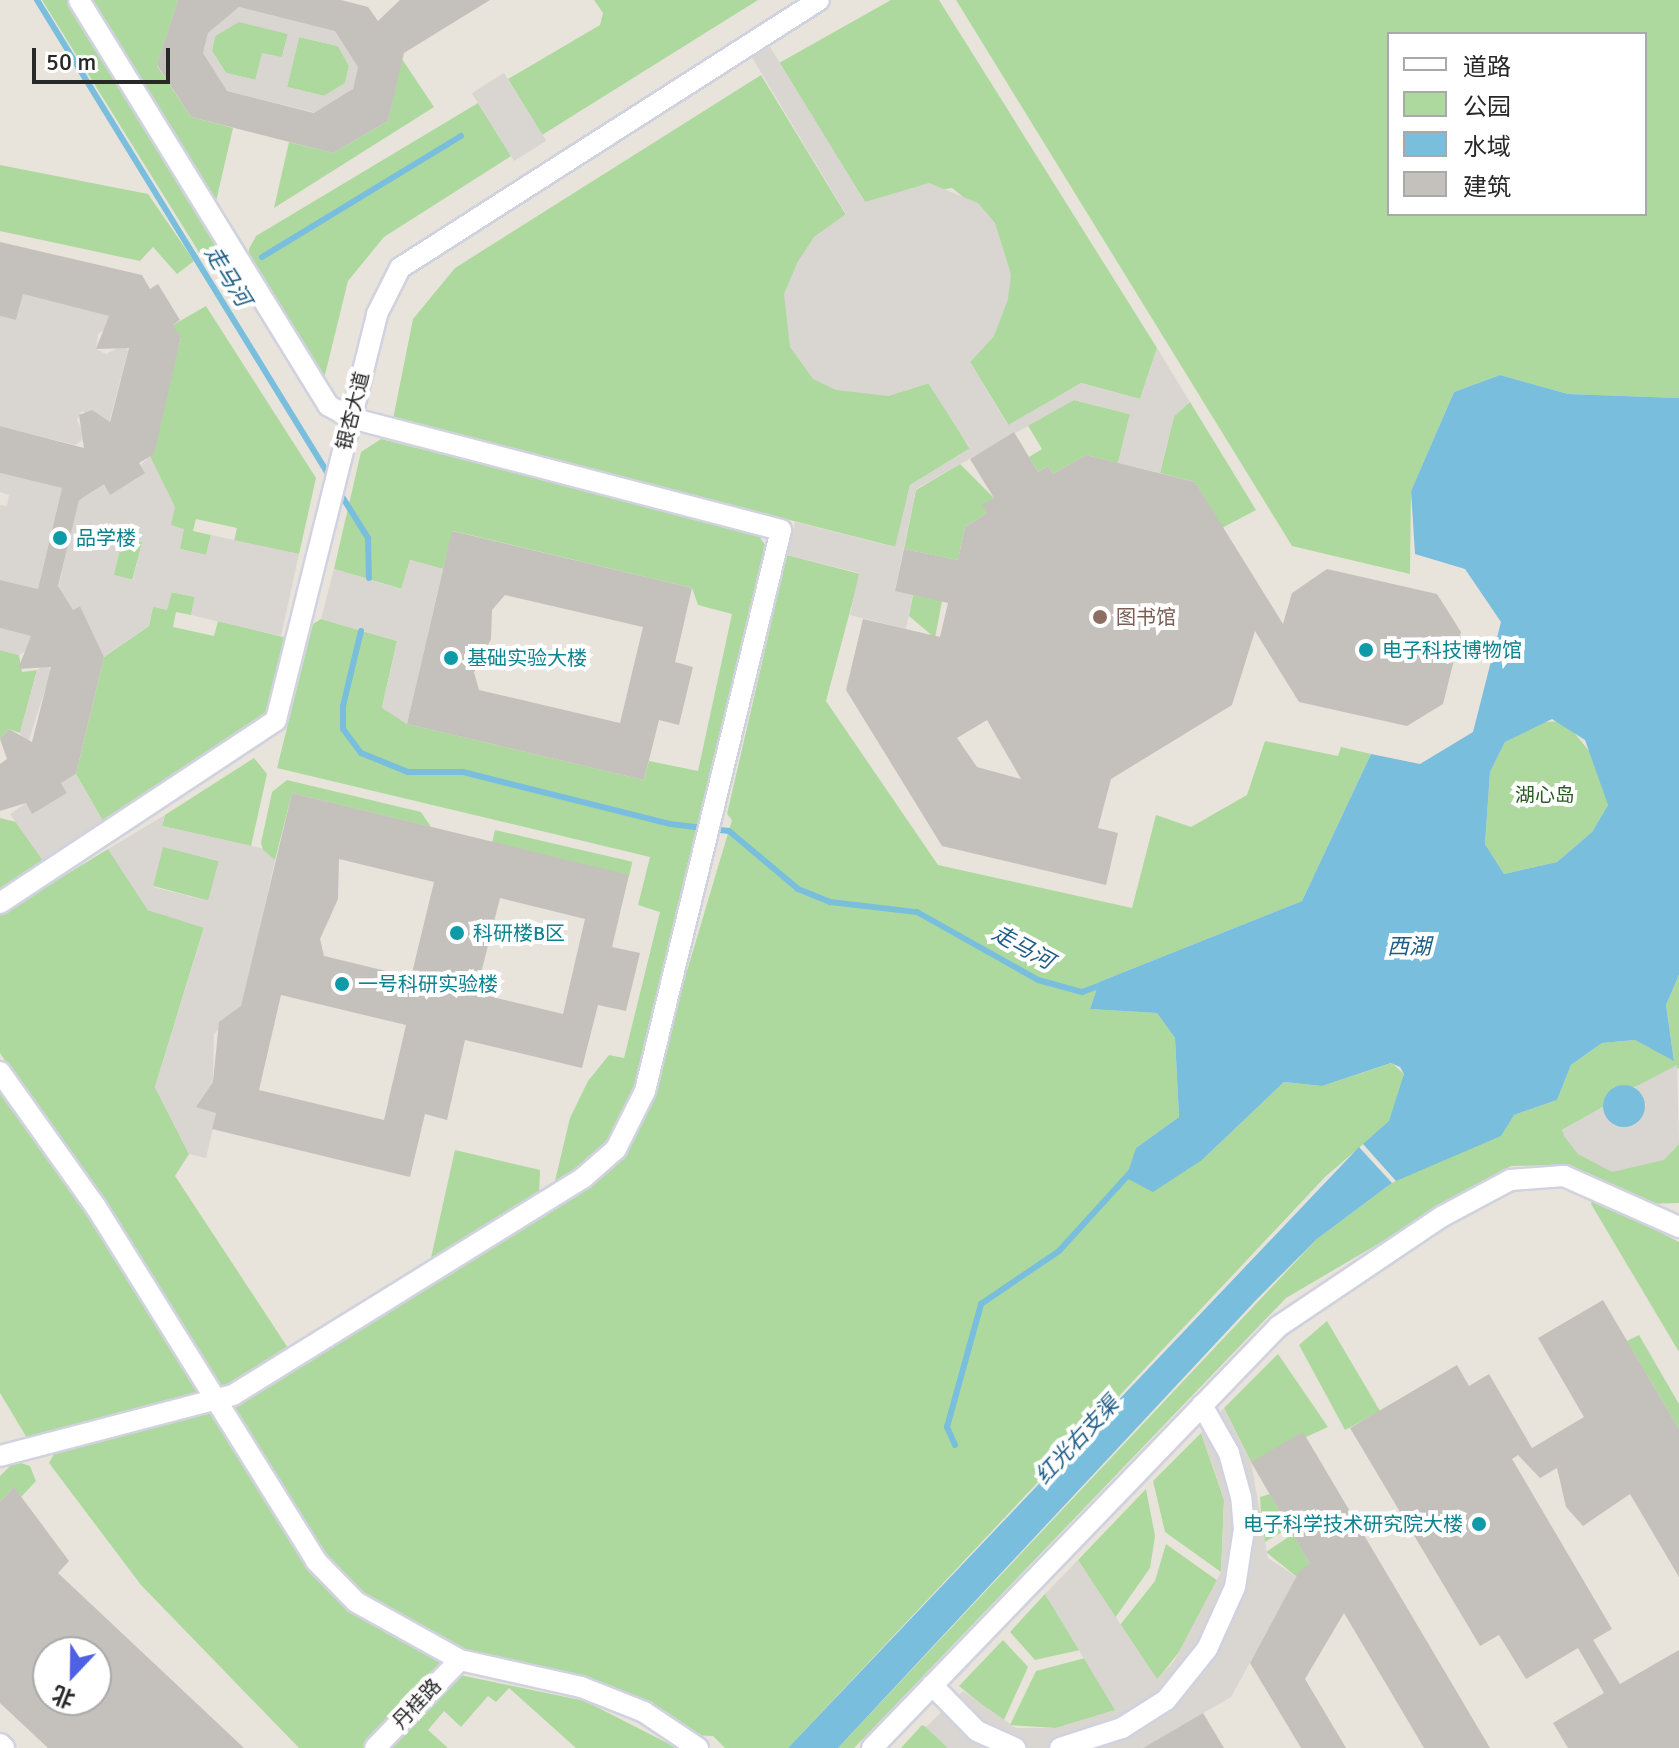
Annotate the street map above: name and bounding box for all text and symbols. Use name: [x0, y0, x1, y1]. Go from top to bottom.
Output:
scale bar: [36, 32, 174, 82]
legend: [1387, 32, 1647, 216]
text: 50 m: [46, 47, 96, 77]
text: 道路: [1463, 52, 1511, 82]
text: 公园: [1463, 92, 1511, 122]
text: 水域: [1463, 132, 1511, 162]
text: 建筑: [1463, 172, 1511, 202]
water label: 走马河: [199, 241, 257, 311]
street label: 银杏大道: [332, 369, 374, 453]
place label: 品学楼: [76, 526, 136, 550]
marker: 品学楼: [51, 529, 69, 547]
place label: 图书馆: [1116, 605, 1176, 629]
marker: 图书馆: [1091, 608, 1109, 626]
place label: 电子科技博物馆: [1382, 638, 1522, 662]
marker: 电子科技博物馆: [1357, 641, 1375, 659]
place label: 基础实验大楼: [467, 646, 587, 670]
marker: 基础实验大楼: [442, 649, 460, 667]
park label: 湖心岛: [1515, 783, 1575, 807]
water label: 走马河: [988, 919, 1058, 975]
place label: 科研楼B区: [473, 921, 565, 945]
marker: 科研楼B区: [448, 924, 466, 942]
water label: 西湖: [1387, 934, 1431, 960]
place label: 一号科研实验楼: [358, 972, 498, 996]
marker: 一号科研实验楼: [333, 975, 351, 993]
water label: 红光右支渠: [1030, 1391, 1124, 1489]
place label: 电子科学技术研究院大楼: [1243, 1512, 1463, 1536]
marker: 电子科学技术研究院大楼: [1470, 1515, 1488, 1533]
north arrow: [32, 1636, 112, 1716]
street label: 丹桂路: [388, 1674, 446, 1734]
text: 北: [48, 1680, 79, 1714]

